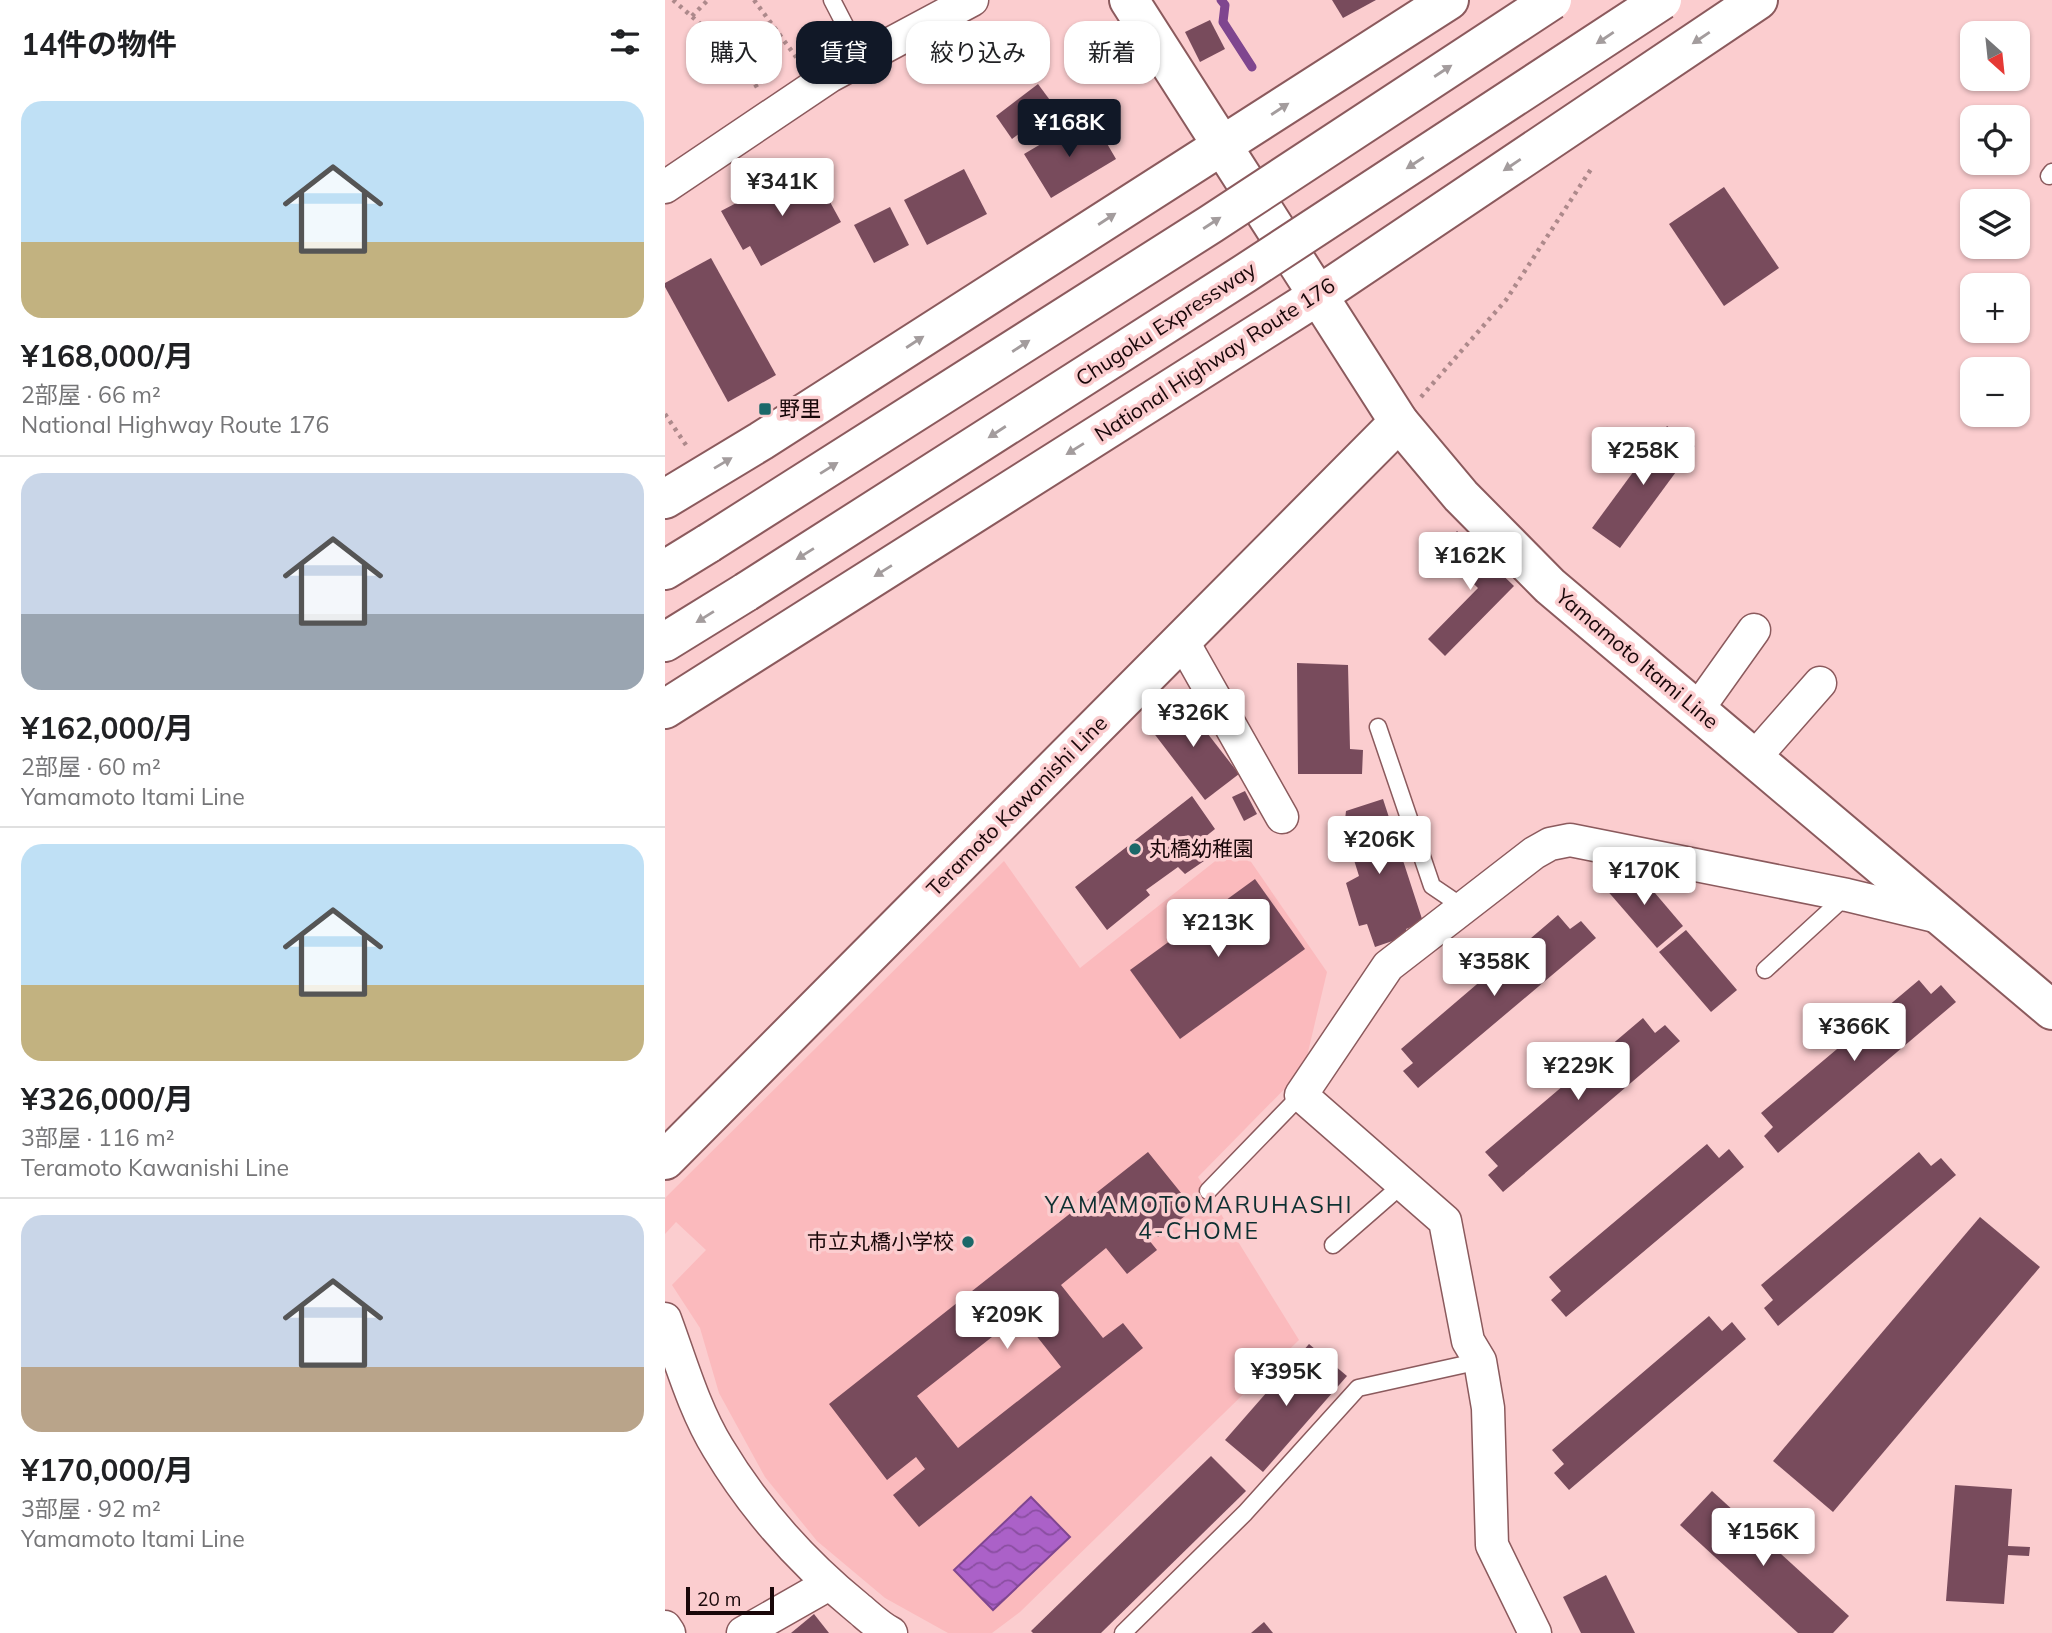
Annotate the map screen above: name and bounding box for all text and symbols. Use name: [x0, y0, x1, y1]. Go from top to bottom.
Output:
chip: 購入: [686, 21, 782, 84]
chip: 賃貸: [796, 21, 892, 84]
chip: 絞り込み: [906, 21, 1050, 84]
chip: 新着: [1064, 21, 1160, 84]
north arrow: [1960, 21, 2030, 91]
map controls: [1960, 21, 2030, 427]
icon: filters: [606, 23, 644, 61]
text: 14件の物件: [21, 25, 177, 63]
one-way arrow: [1595, 31, 1615, 44]
one-way arrow: [1692, 31, 1710, 45]
one-way arrow: [1434, 65, 1453, 78]
pin: ¥168K: [1020, 100, 1118, 159]
one-way arrow: [1270, 102, 1290, 115]
button: locate: [1960, 105, 2030, 175]
text: ¥168K: [1034, 107, 1104, 136]
icon: home: [270, 146, 396, 272]
one-way arrow: [1406, 156, 1424, 170]
pin: ¥341K: [733, 158, 831, 218]
one-way arrow: [1503, 158, 1521, 172]
text: ¥341K: [747, 166, 817, 195]
button: layers: [1960, 189, 2030, 259]
one-way arrow: [1097, 213, 1117, 226]
one-way arrow: [1203, 217, 1222, 230]
street label: Chugoku Expressway: [1071, 255, 1260, 391]
street label: National Highway Route 176: [1089, 272, 1340, 447]
button: +: [1960, 273, 2030, 343]
one-way arrow: [906, 335, 925, 348]
text: ¥168,000/月: [21, 337, 194, 375]
one-way arrow: [1011, 339, 1030, 352]
button: −: [1960, 357, 2030, 427]
text: 2部屋 · 66 m²: [21, 380, 161, 409]
place label: 野里: [779, 395, 821, 421]
marker: 野里: [757, 401, 773, 417]
text: National Highway Route 176: [21, 410, 329, 439]
one-way arrow: [988, 426, 1007, 439]
pin: ¥258K: [1594, 428, 1692, 487]
text: ¥258K: [1608, 435, 1678, 464]
one-way arrow: [1066, 443, 1085, 456]
one-way arrow: [714, 457, 733, 470]
one-way arrow: [819, 461, 838, 474]
icon: home: [270, 518, 396, 644]
pin: ¥162K: [1421, 532, 1519, 592]
text: ¥162K: [1435, 540, 1505, 569]
one-way arrow: [795, 548, 815, 561]
one-way arrow: [873, 565, 893, 578]
street label: Yamamoto Itami Line: [1550, 582, 1724, 734]
one-way arrow: [696, 610, 715, 623]
pin: ¥326K: [1144, 690, 1242, 749]
text: ¥326K: [1158, 697, 1228, 726]
text: ¥162,000/月: [21, 709, 194, 747]
street label: Teramoto Kawanishi Line: [921, 710, 1112, 901]
text: 2部屋 · 60 m²: [21, 752, 161, 781]
text: Yamamoto Itami Line: [21, 782, 245, 811]
pin: ¥206K: [1330, 816, 1428, 876]
text: ¥206K: [1344, 824, 1414, 853]
place label: 丸橋幼稚園: [1149, 835, 1254, 861]
marker: 丸橋幼稚園: [1127, 841, 1143, 857]
pin: ¥170K: [1595, 848, 1693, 907]
text: ¥170K: [1609, 855, 1679, 884]
icon: home: [270, 889, 396, 1015]
pin: ¥213K: [1169, 900, 1267, 959]
text: ¥213K: [1183, 907, 1253, 936]
pin: ¥358K: [1445, 939, 1543, 998]
text: ¥358K: [1459, 946, 1529, 975]
pin: ¥366K: [1805, 1004, 1903, 1063]
text: ¥366K: [1819, 1011, 1889, 1040]
pin: ¥229K: [1529, 1042, 1627, 1102]
text: ¥229K: [1543, 1050, 1613, 1079]
text: ¥326,000/月: [21, 1080, 194, 1118]
text: 3部屋 · 116 m²: [21, 1123, 174, 1152]
text: Teramoto Kawanishi Line: [21, 1153, 289, 1182]
district label: YAMAMOTOMARUHASHI 4-CHOME: [1044, 1190, 1353, 1245]
place label: 市立丸橋小学校: [807, 1228, 954, 1254]
marker: 市立丸橋小学校: [960, 1234, 976, 1250]
icon: home: [270, 1260, 396, 1386]
pin: ¥209K: [958, 1292, 1056, 1351]
text: ¥209K: [972, 1299, 1042, 1328]
pin: ¥395K: [1237, 1348, 1335, 1408]
text: ¥395K: [1251, 1356, 1321, 1385]
text: ¥170,000/月: [21, 1451, 194, 1489]
text: 3部屋 · 92 m²: [21, 1494, 161, 1523]
pin: ¥156K: [1714, 1508, 1812, 1568]
text: ¥156K: [1728, 1516, 1798, 1545]
text: Yamamoto Itami Line: [21, 1524, 245, 1553]
scale bar: [686, 1584, 773, 1616]
text: 20 m: [697, 1587, 741, 1611]

